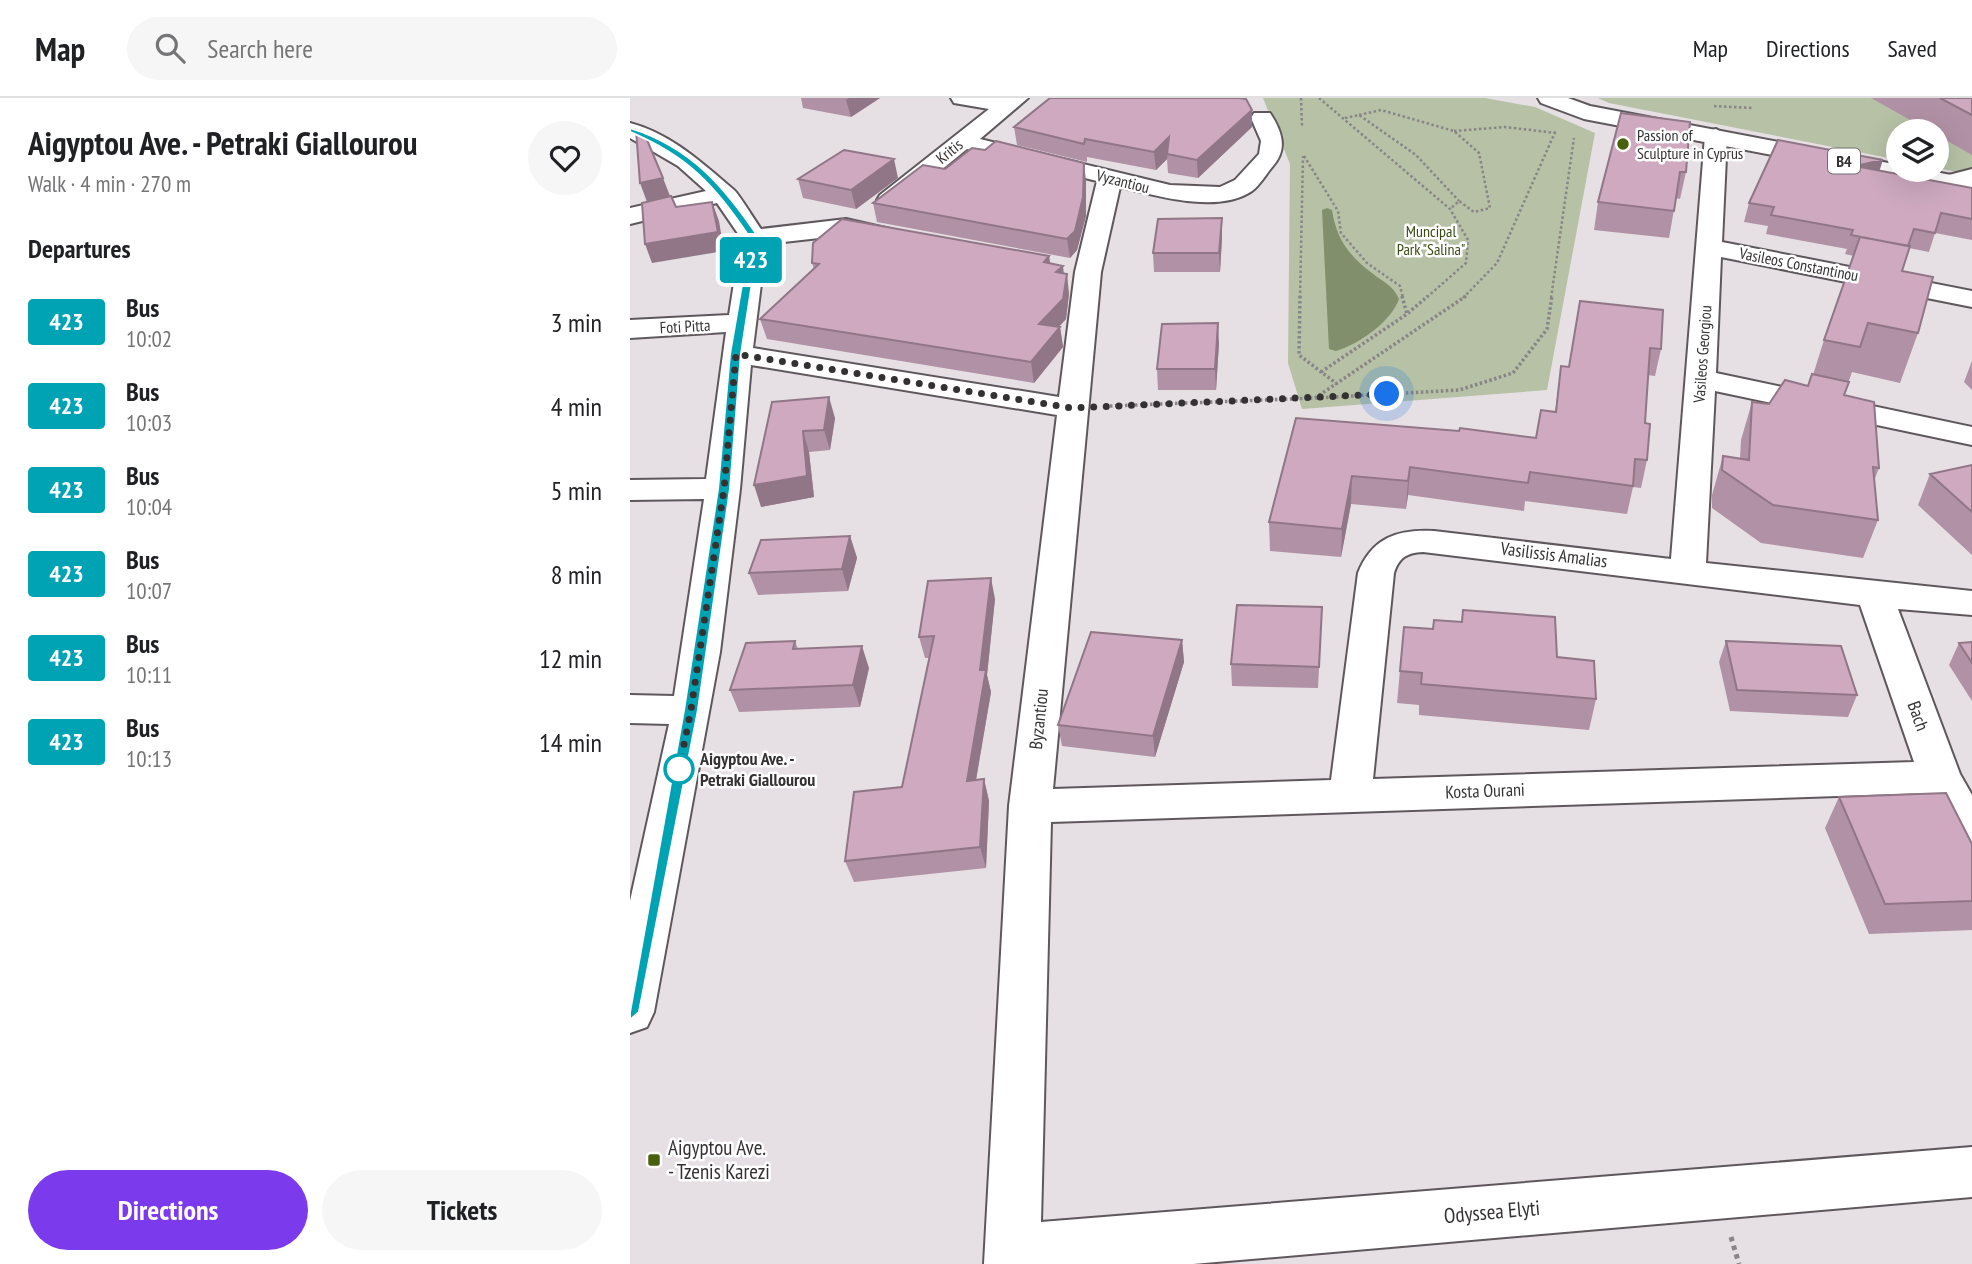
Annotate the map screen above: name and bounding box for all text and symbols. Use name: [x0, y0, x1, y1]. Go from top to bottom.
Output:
search box: [127, 17, 617, 80]
text: Map: [35, 27, 85, 70]
icon: search: [151, 29, 189, 67]
text: Search here: [207, 32, 313, 65]
text: Map: [1693, 33, 1728, 64]
text: Directions: [1766, 33, 1850, 64]
text: Saved: [1888, 33, 1937, 64]
map controls: [1886, 119, 1949, 182]
button: layers: [1886, 119, 1949, 182]
text: Aigyptou Ave. - Petraki Giallourou: [28, 121, 417, 164]
button: heart: [528, 121, 602, 195]
place label: Passion of Sculpture in Cyprus: [1637, 125, 1743, 163]
street label: Kritis: [932, 134, 966, 168]
marker: Passion of Sculpture in Cyprus: [1615, 136, 1631, 152]
road number: B4: [1828, 148, 1860, 174]
street label: Vyzantiou: [1093, 165, 1152, 197]
text: Walk · 4 min · 270 m: [28, 169, 191, 198]
park label: Muncipal Park "Salina": [1397, 221, 1465, 259]
text: Departures: [28, 232, 131, 265]
line badge: 423: [711, 237, 791, 283]
street label: Vasileos Constantinou: [1737, 242, 1860, 285]
text: 423: [734, 244, 768, 275]
text: Bus: [126, 291, 159, 324]
street label: Vasileos Georgiou: [1689, 304, 1715, 404]
text: 423: [49, 306, 84, 337]
text: 3 min: [551, 306, 602, 339]
street label: Foti Pitta: [659, 315, 711, 337]
text: 10:02: [126, 324, 172, 353]
text: Bus: [126, 375, 159, 408]
your location: [1369, 376, 1404, 411]
text: 423: [49, 390, 84, 421]
text: 4 min: [551, 390, 602, 423]
text: 10:03: [126, 408, 172, 437]
text: Bus: [126, 459, 159, 492]
text: 423: [49, 474, 84, 505]
text: 5 min: [551, 474, 602, 507]
text: 10:04: [126, 492, 172, 521]
street label: Vasilissis Amalias: [1498, 536, 1609, 572]
text: Bus: [126, 543, 159, 576]
text: 423: [49, 558, 84, 589]
text: 8 min: [551, 558, 602, 591]
text: 10:07: [126, 576, 172, 605]
text: Bus: [126, 627, 159, 660]
text: 423: [49, 642, 84, 673]
text: 12 min: [539, 642, 602, 675]
text: 10:11: [126, 660, 172, 689]
street label: Byzantiou: [1024, 687, 1053, 751]
street label: Bach: [1903, 698, 1934, 734]
text: Bus: [126, 711, 159, 744]
text: 423: [49, 726, 84, 757]
text: 14 min: [539, 726, 602, 759]
text: 10:13: [126, 744, 172, 773]
place label: Aigyptou Ave. - Petraki Giallourou: [699, 747, 815, 791]
marker: Aigyptou Ave. - Petraki Giallourou: [664, 754, 694, 784]
street label: Kosta Ourani: [1445, 778, 1525, 803]
place label: Aigyptou Ave. - Tzenis Karezi: [668, 1134, 770, 1185]
marker: Aigyptou Ave. - Tzenis Karezi: [646, 1152, 662, 1168]
button: Directions: [28, 1170, 308, 1250]
button: Tickets: [322, 1170, 602, 1250]
street label: Odyssea Elyti: [1443, 1194, 1541, 1229]

